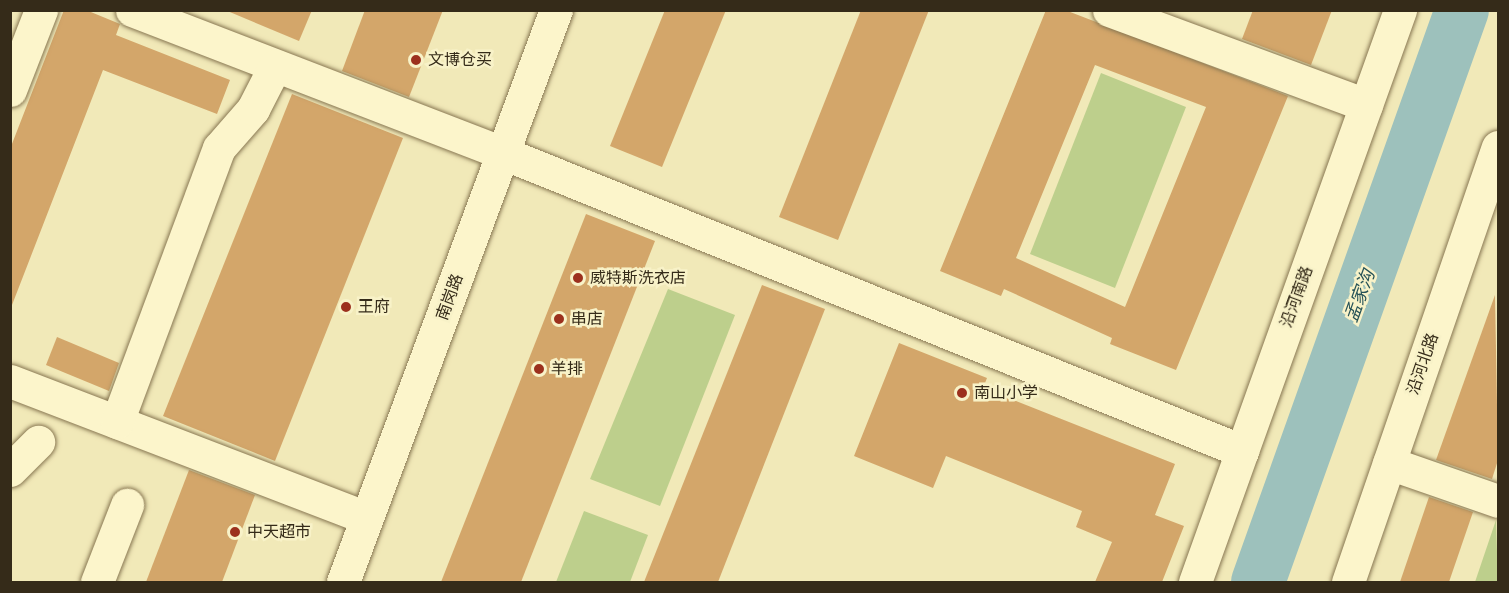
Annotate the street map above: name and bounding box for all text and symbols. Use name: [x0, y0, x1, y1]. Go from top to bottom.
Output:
place label: 文博仓买: [428, 50, 492, 70]
marker: 文博仓买: [409, 53, 423, 67]
street label: 沿河南路: [1277, 264, 1317, 330]
water label: 孟家沟: [1341, 267, 1379, 325]
place label: 威特斯洗衣店: [590, 268, 686, 288]
street label: 南岗路: [433, 271, 467, 323]
marker: 威特斯洗衣店: [571, 271, 585, 285]
place label: 王府: [358, 297, 390, 317]
marker: 王府: [339, 300, 353, 314]
place label: 串店: [571, 309, 603, 329]
marker: 串店: [552, 312, 566, 326]
street label: 沿河北路: [1404, 331, 1442, 397]
place label: 羊排: [551, 359, 583, 379]
marker: 羊排: [532, 362, 546, 376]
place label: 南山小学: [974, 383, 1038, 403]
marker: 南山小学: [955, 386, 969, 400]
place label: 中天超市: [247, 522, 311, 542]
marker: 中天超市: [228, 525, 242, 539]

